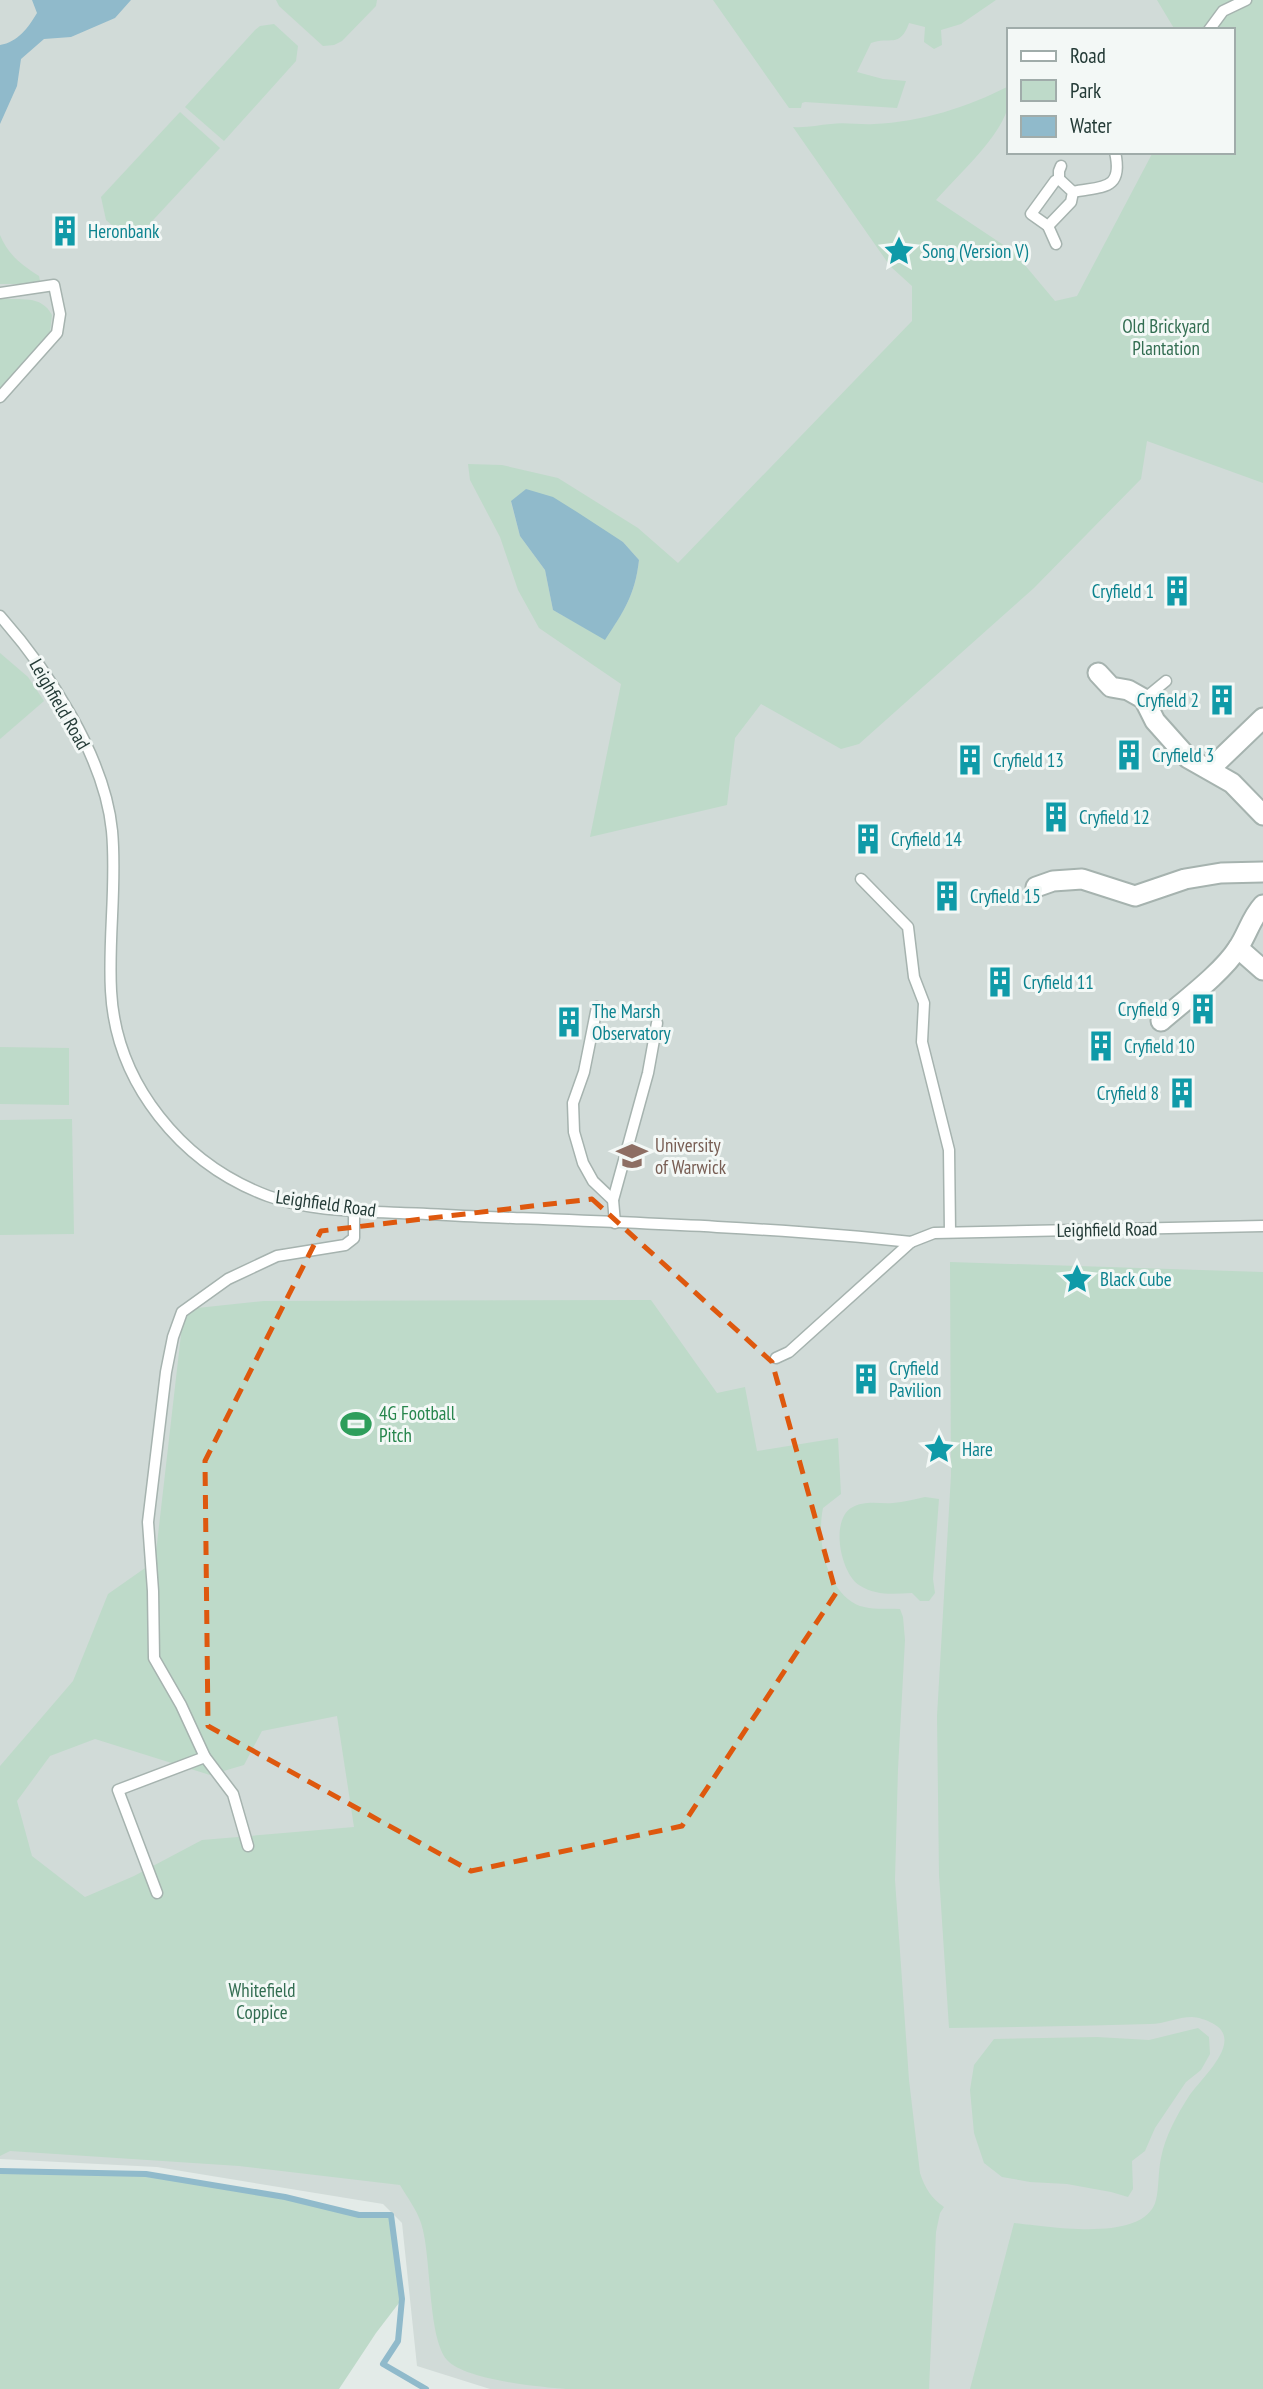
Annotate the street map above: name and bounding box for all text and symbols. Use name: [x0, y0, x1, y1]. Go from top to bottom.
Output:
legend: [1007, 28, 1235, 154]
text: Road: [1070, 42, 1106, 69]
text: Park: [1070, 77, 1101, 104]
text: Water: [1070, 112, 1112, 139]
building icon: Heronbank: [48, 214, 82, 248]
place label: Heronbank: [88, 219, 160, 243]
place icon: Song (Version V): [882, 234, 916, 268]
place label: Song (Version V): [922, 239, 1029, 263]
park label: Old Brickyard Plantation: [1122, 314, 1210, 360]
building icon: Cryfield 1: [1160, 574, 1194, 608]
place label: Cryfield 1: [1092, 579, 1154, 603]
street label: Leighfield Road: [24, 654, 96, 754]
building icon: Cryfield 2: [1205, 683, 1239, 717]
place label: Cryfield 2: [1137, 688, 1199, 712]
building icon: Cryfield 3: [1112, 738, 1146, 772]
building icon: Cryfield 13: [953, 743, 987, 777]
place label: Cryfield 3: [1152, 743, 1214, 767]
place label: Cryfield 13: [993, 748, 1064, 772]
building icon: Cryfield 12: [1039, 800, 1073, 834]
place label: Cryfield 12: [1079, 805, 1150, 829]
building icon: Cryfield 14: [851, 822, 885, 856]
place label: Cryfield 14: [891, 827, 962, 851]
building icon: Cryfield 15: [930, 879, 964, 913]
place label: Cryfield 15: [970, 884, 1041, 908]
building icon: Cryfield 11: [983, 965, 1017, 999]
place label: Cryfield 11: [1023, 970, 1094, 994]
building icon: Cryfield 9: [1186, 992, 1220, 1026]
place label: Cryfield 9: [1118, 997, 1180, 1021]
place label: The Marsh Observatory: [592, 999, 672, 1045]
building icon: The Marsh Observatory: [552, 1005, 586, 1039]
building icon: Cryfield 10: [1084, 1029, 1118, 1063]
place label: Cryfield 10: [1124, 1034, 1195, 1058]
building icon: Cryfield 8: [1165, 1076, 1199, 1110]
place label: Cryfield 8: [1097, 1081, 1159, 1105]
place label: University of Warwick: [655, 1133, 727, 1179]
school or university icon: University of Warwick: [615, 1139, 649, 1173]
street label: Leighfield Road: [274, 1184, 378, 1222]
street label: Leighfield Road: [1056, 1216, 1158, 1242]
place icon: Black Cube: [1060, 1262, 1094, 1296]
place label: Black Cube: [1100, 1267, 1172, 1291]
place label: Cryfield Pavilion: [889, 1356, 941, 1402]
building icon: Cryfield Pavilion: [849, 1362, 883, 1396]
place label: 4G Football Pitch: [379, 1401, 456, 1447]
sports icon: 4G Football Pitch: [339, 1407, 373, 1441]
place icon: Hare: [922, 1432, 956, 1466]
place label: Hare: [962, 1437, 993, 1461]
park label: Whitefield Coppice: [229, 1978, 295, 2024]

